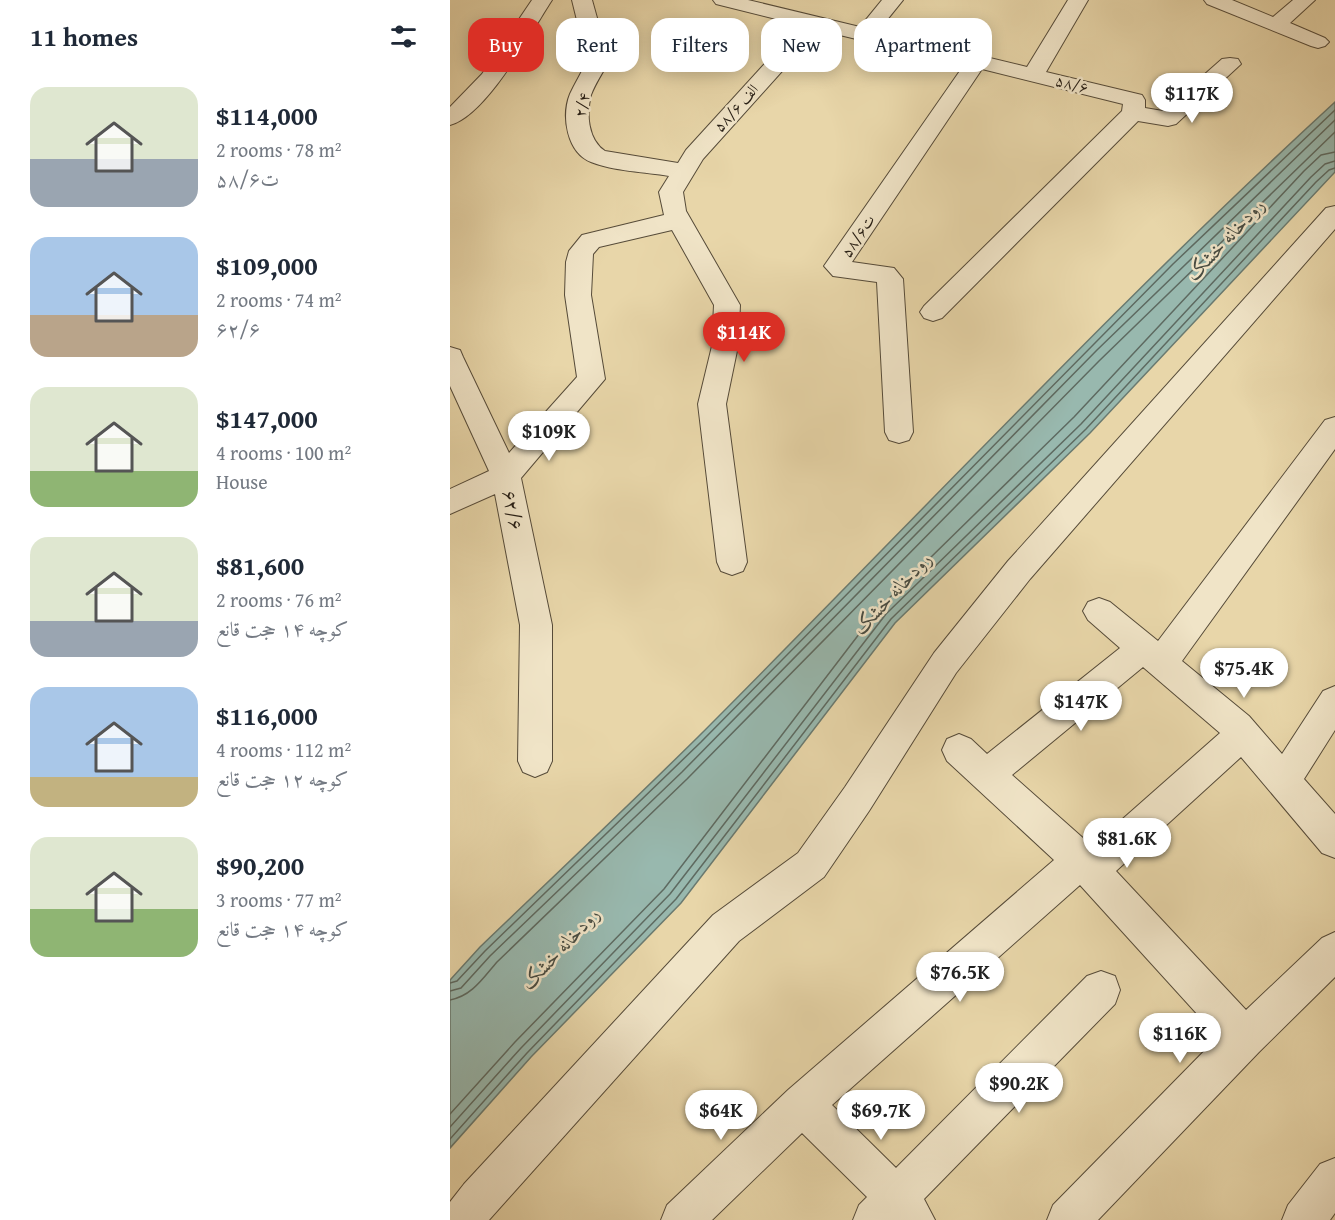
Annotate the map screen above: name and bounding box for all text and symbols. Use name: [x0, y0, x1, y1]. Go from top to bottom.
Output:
text: 11 homes: [30, 17, 138, 56]
chip: Buy: [468, 18, 544, 72]
chip: Rent: [556, 18, 639, 72]
chip: Filters: [651, 18, 749, 72]
chip: New: [761, 18, 842, 72]
chip: Apartment: [854, 18, 992, 72]
icon: filters: [387, 20, 420, 53]
street label: ۵۸/۶: [1053, 70, 1091, 98]
pin: $117K: [1150, 73, 1234, 124]
text: $117K: [1165, 78, 1219, 107]
street label: ۵۸/۶ الف: [709, 79, 763, 136]
street label: ۲/۴: [569, 91, 594, 119]
text: $114,000: [216, 96, 318, 135]
icon: home: [78, 111, 150, 183]
text: 2 rooms · 78 m²: [216, 135, 342, 164]
text: ۵۸/۶ت: [216, 164, 279, 193]
water label: رودخانه خشک: [1179, 191, 1271, 287]
street label: ۵۸/۶ت: [836, 210, 880, 261]
text: $109,000: [216, 246, 318, 285]
icon: home: [78, 261, 150, 333]
text: 2 rooms · 74 m²: [216, 285, 342, 314]
pin: $114K: [702, 312, 786, 363]
text: ۶۲/۶: [216, 314, 261, 343]
text: $114K: [717, 317, 771, 346]
text: $147,000: [216, 399, 318, 438]
icon: home: [78, 411, 150, 483]
pin: $109K: [507, 411, 591, 462]
text: $109K: [522, 416, 576, 445]
text: 4 rooms · 100 m²: [216, 438, 351, 467]
text: House: [216, 467, 268, 496]
street label: ۶۲/۶: [496, 488, 531, 532]
water label: رودخانه خشک: [846, 545, 938, 641]
text: $81,600: [216, 546, 304, 585]
icon: home: [78, 561, 150, 633]
text: 2 rooms · 76 m²: [216, 585, 342, 614]
text: کوچه ۱۴ حجت قانع: [216, 614, 348, 643]
pin: $75.4K: [1195, 648, 1293, 699]
text: $75.4K: [1214, 653, 1274, 682]
pin: $147K: [1039, 681, 1123, 732]
text: $147K: [1054, 686, 1108, 715]
text: $116,000: [216, 696, 318, 735]
icon: home: [78, 711, 150, 783]
text: 4 rooms · 112 m²: [216, 735, 351, 764]
text: کوچه ۱۲ حجت قانع: [216, 764, 348, 793]
pin: $81.6K: [1078, 818, 1176, 869]
text: $81.6K: [1097, 823, 1157, 852]
text: $90,200: [216, 846, 304, 885]
icon: home: [78, 861, 150, 933]
text: 3 rooms · 77 m²: [216, 885, 342, 914]
water label: رودخانه خشک: [514, 900, 606, 996]
text: کوچه ۱۴ حجت قانع: [216, 914, 348, 943]
pin: $76.5K: [911, 952, 1009, 1003]
text: $76.5K: [930, 957, 990, 986]
pin: $116K: [1138, 1013, 1222, 1064]
text: $116K: [1153, 1018, 1207, 1047]
pin: $90.2K: [970, 1063, 1068, 1114]
text: $90.2K: [989, 1068, 1049, 1097]
pin: $64K: [685, 1090, 757, 1141]
pin: $69.7K: [832, 1090, 930, 1141]
text: $64K: [699, 1095, 743, 1124]
text: $69.7K: [851, 1095, 911, 1124]

